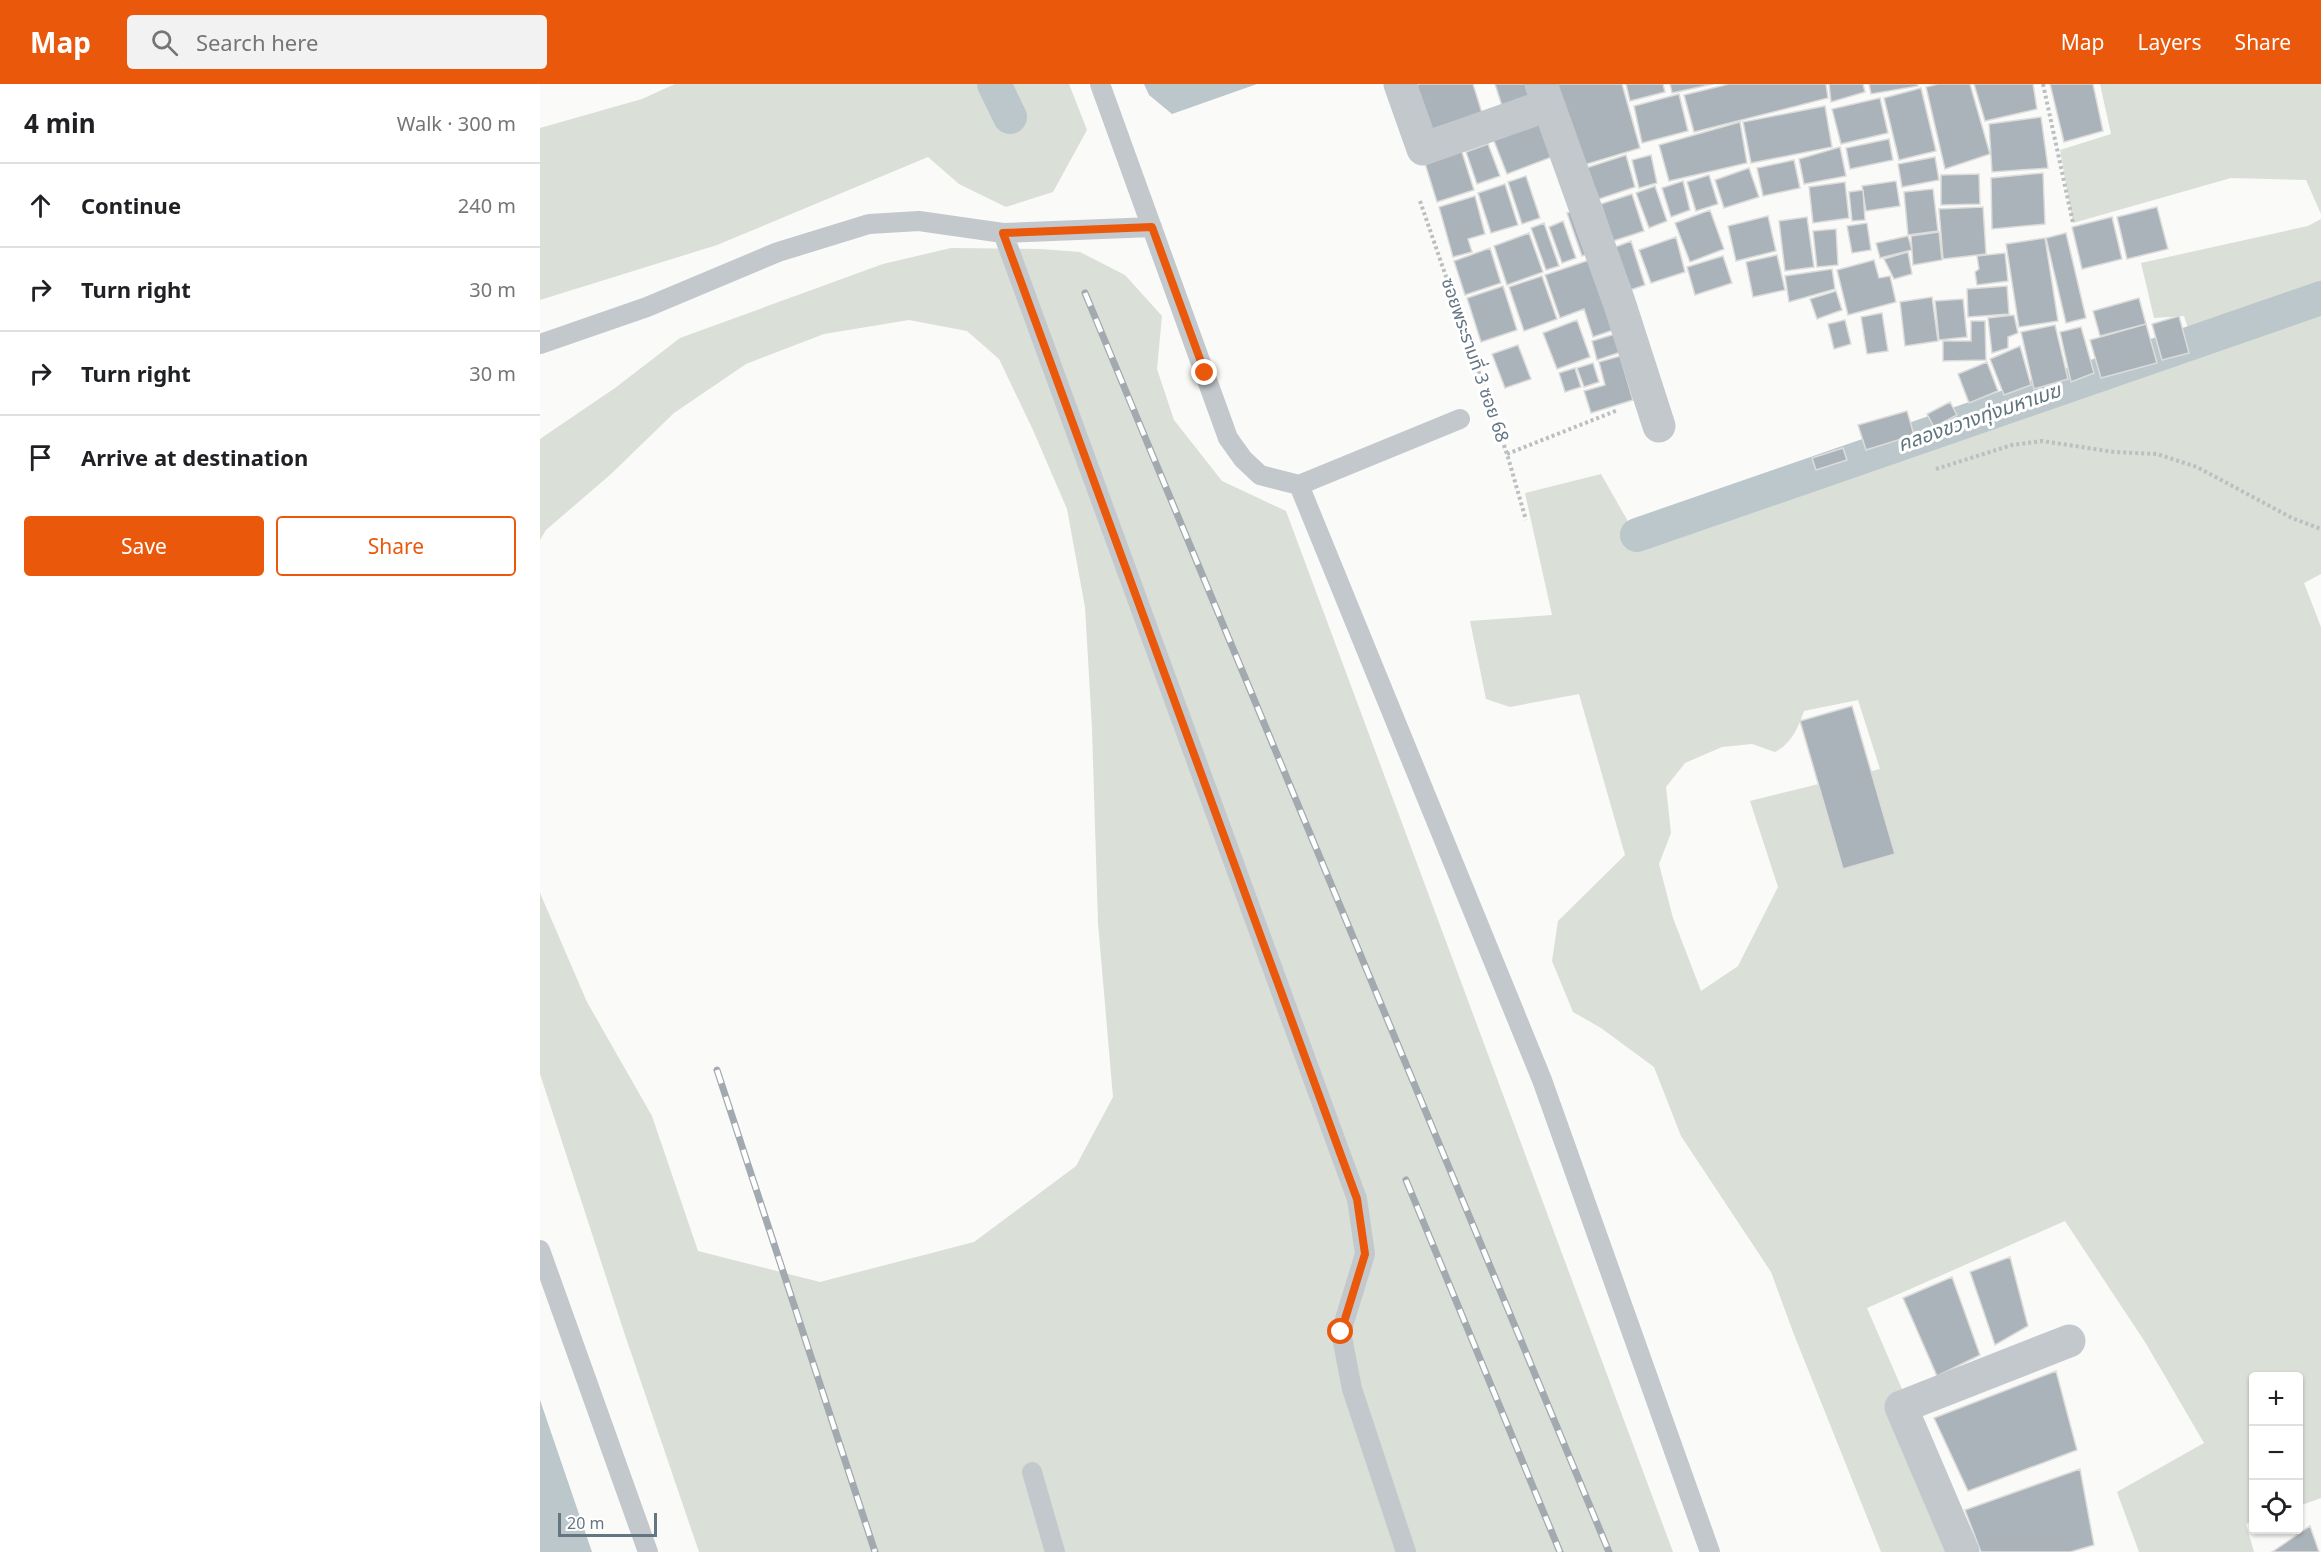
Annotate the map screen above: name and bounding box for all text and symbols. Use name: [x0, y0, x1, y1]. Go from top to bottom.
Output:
search box: [127, 15, 547, 69]
text: Map: [30, 23, 91, 61]
icon: search: [148, 26, 181, 59]
text: Search here: [196, 27, 318, 57]
text: Map: [2061, 28, 2105, 56]
text: Layers: [2138, 28, 2202, 56]
text: Share: [2235, 28, 2291, 56]
text: 4 min: [24, 105, 96, 141]
text: Walk · 300 m: [397, 110, 516, 137]
icon: ahead: [24, 189, 57, 222]
text: Continue: [81, 190, 181, 220]
text: 240 m: [458, 192, 516, 219]
icon: right: [24, 273, 57, 306]
text: Turn right: [81, 274, 191, 304]
street label: ซอยพระรามที่ 3 ซอย 68: [1437, 274, 1515, 445]
text: 30 m: [469, 276, 516, 303]
icon: right: [24, 357, 57, 390]
text: Turn right: [81, 358, 191, 388]
route end: [1191, 359, 1217, 385]
text: 30 m: [469, 360, 516, 387]
water label: คลองขวางทุ่งมหาเมฆ: [1894, 375, 2066, 457]
icon: arrive: [24, 441, 57, 474]
text: Arrive at destination: [81, 442, 308, 472]
button: Save: [24, 516, 264, 576]
button: Share: [276, 516, 516, 576]
route start: [1327, 1318, 1353, 1344]
map controls: [2249, 1372, 2303, 1534]
button: +: [2249, 1372, 2303, 1426]
button: −: [2249, 1426, 2303, 1480]
button: locate: [2249, 1480, 2303, 1534]
scale bar: [558, 1510, 657, 1538]
text: 20 m: [567, 1512, 604, 1534]

